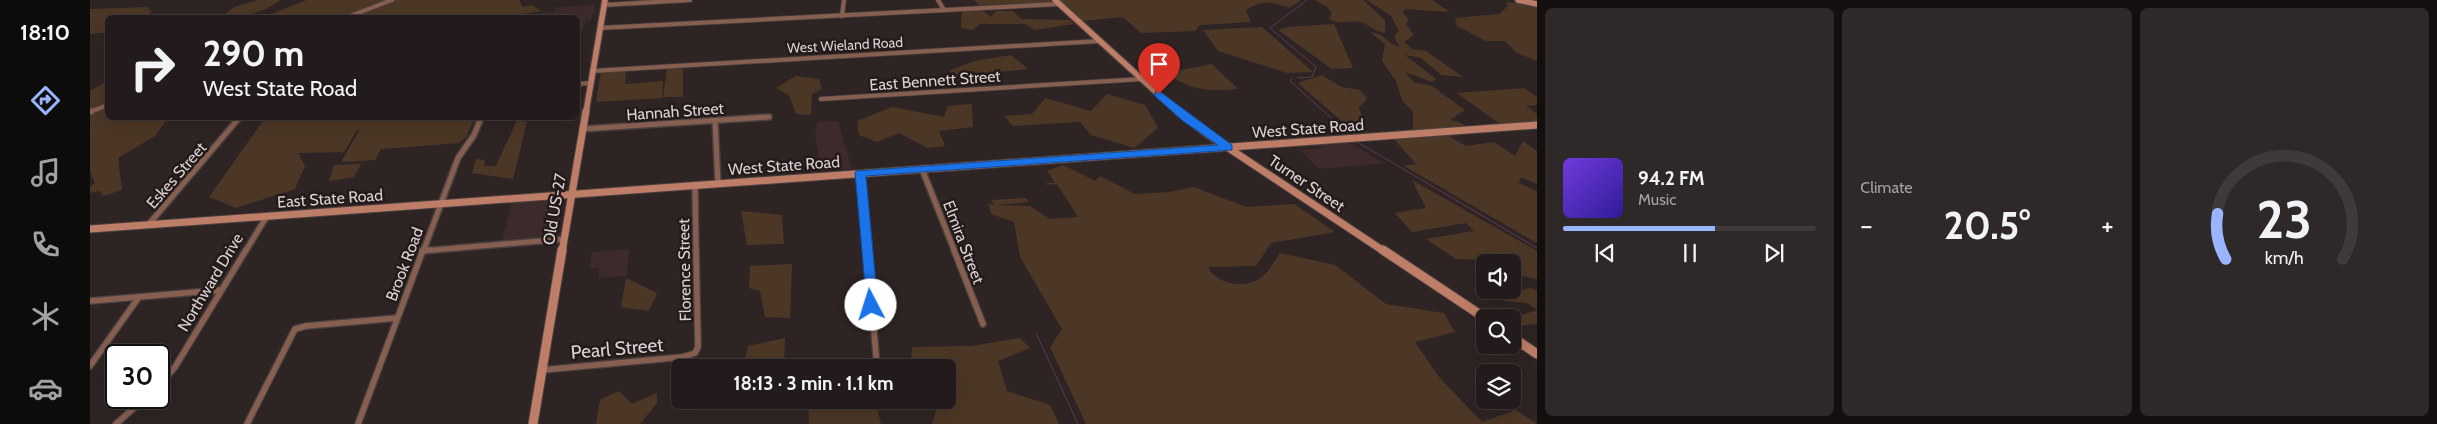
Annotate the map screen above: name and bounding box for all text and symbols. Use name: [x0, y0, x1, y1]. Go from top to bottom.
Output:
text: 18:10: [20, 19, 70, 46]
text: 290 m: [203, 32, 304, 75]
street label: West Wieland Road: [787, 33, 903, 57]
icon: right: [120, 35, 185, 100]
pin: [1138, 43, 1180, 94]
icon: arrive: [1145, 50, 1173, 78]
street label: East Bennett Street: [869, 66, 1002, 95]
text: West State Road: [203, 75, 357, 102]
icon: directions: [28, 83, 63, 118]
street label: Hannah Street: [626, 99, 725, 124]
street label: West State Road: [1251, 115, 1365, 142]
street label: Eskes Street: [142, 138, 211, 212]
street label: Turner Street: [1265, 151, 1349, 216]
street label: West State Road: [727, 152, 841, 179]
icon: music: [28, 155, 63, 190]
text: 94.2 FM: [1638, 167, 1705, 190]
street label: Old US-27: [539, 172, 570, 246]
text: Climate: [1860, 178, 1912, 197]
street label: East State Road: [277, 185, 384, 212]
text: 23: [2257, 188, 2312, 251]
text: Music: [1638, 190, 1676, 209]
street label: Elmira Street: [939, 198, 988, 287]
text: 20.5°: [1944, 202, 2030, 249]
text: −: [1860, 208, 1873, 242]
text: +: [2101, 208, 2114, 242]
street label: Florence Street: [674, 218, 695, 322]
street label: Brook Road: [382, 225, 427, 304]
icon: phone: [28, 227, 63, 262]
street label: Northward Drive: [174, 230, 247, 335]
icon: previous: [1591, 239, 1619, 267]
icon: pause: [1676, 239, 1704, 267]
icon: next: [1760, 239, 1788, 267]
text: km/h: [2265, 247, 2304, 268]
map controls: [1476, 254, 1521, 409]
button: sound: [1476, 254, 1521, 299]
position arrow: [844, 278, 896, 330]
icon: climate: [28, 299, 63, 334]
button: search: [1476, 309, 1521, 354]
street label: Pearl Street: [570, 333, 665, 364]
speed limit sign: 30: [105, 344, 170, 409]
button: layers: [1476, 364, 1521, 409]
icon: car: [28, 371, 63, 406]
text: 18:13 · 3 min · 1.1 km: [734, 372, 893, 395]

